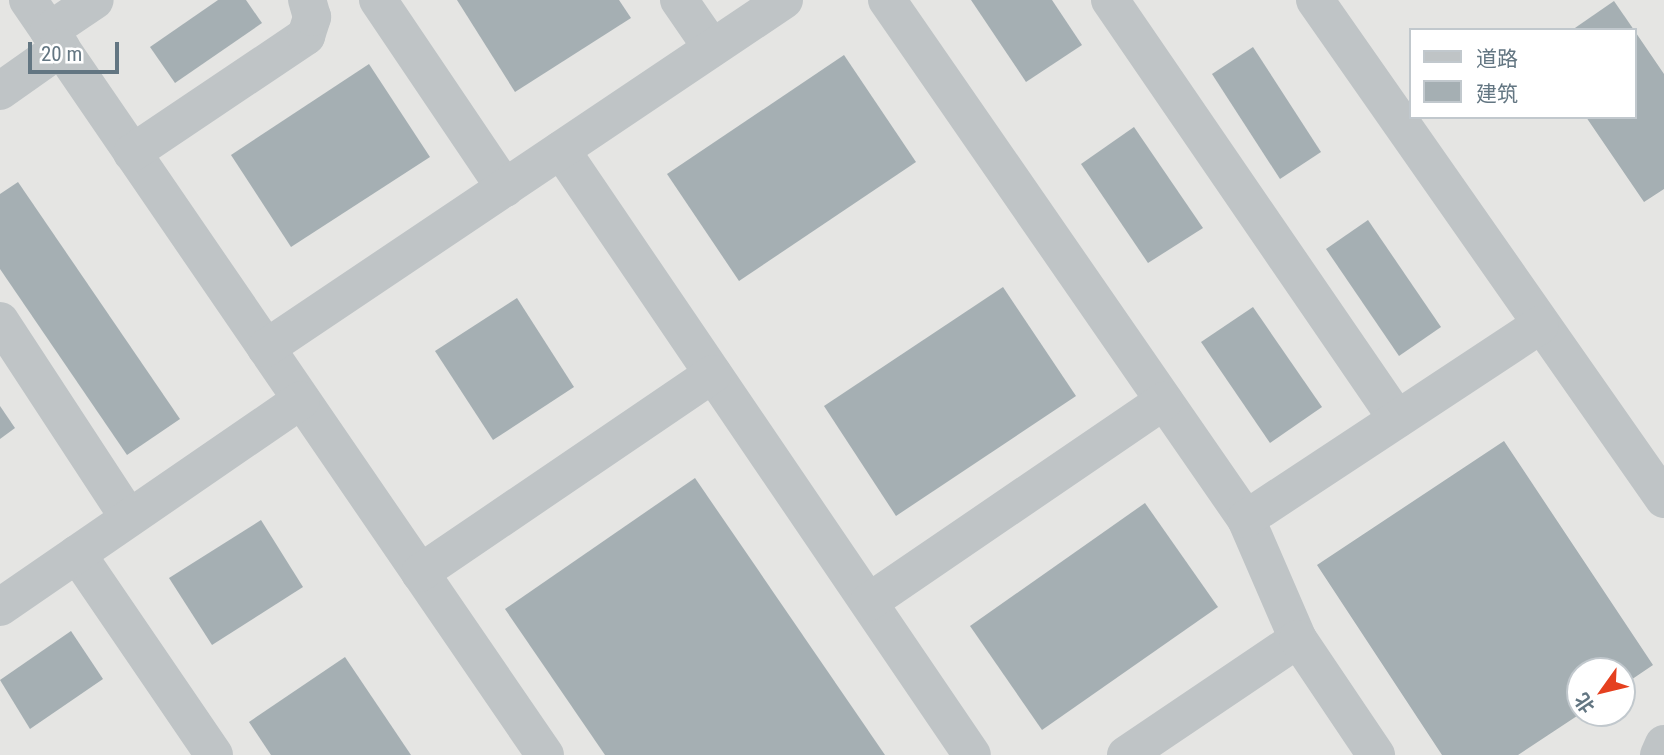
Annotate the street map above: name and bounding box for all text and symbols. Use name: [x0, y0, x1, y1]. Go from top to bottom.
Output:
scale bar: [32, 28, 122, 72]
legend: [1408, 28, 1636, 119]
text: 20 m: [41, 42, 82, 66]
text: 道路: [1476, 47, 1518, 71]
text: 建筑: [1476, 82, 1518, 106]
north arrow: [1566, 657, 1636, 727]
text: 北: [1570, 689, 1600, 717]

